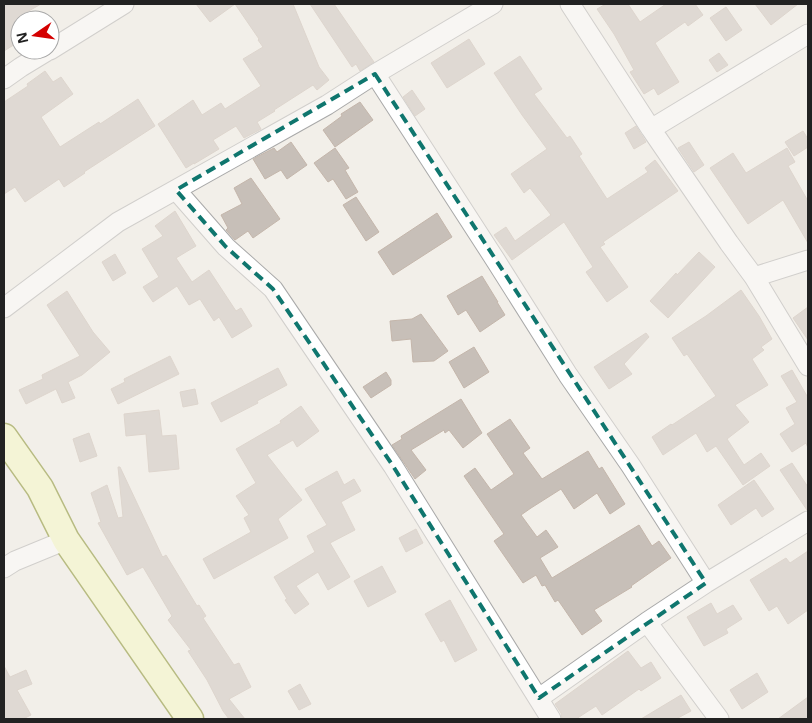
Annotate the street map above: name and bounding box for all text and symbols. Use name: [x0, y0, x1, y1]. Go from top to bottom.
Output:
north arrow: [10, 10, 60, 60]
text: N: [11, 30, 32, 46]

